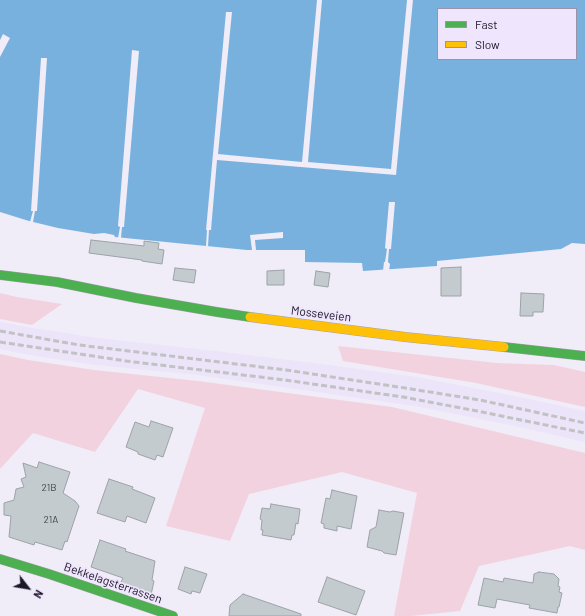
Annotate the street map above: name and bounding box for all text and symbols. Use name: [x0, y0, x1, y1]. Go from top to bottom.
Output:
legend: [437, 8, 577, 60]
text: Fast: [475, 17, 498, 31]
text: Slow: [475, 37, 500, 51]
street label: Mosseveien: [290, 303, 352, 325]
house number: 21B: [42, 482, 56, 494]
house number: 21A: [44, 514, 58, 526]
street label: Bekkelagsterrassen: [62, 559, 164, 607]
north arrow: [8, 568, 48, 608]
text: N: [31, 588, 46, 601]

